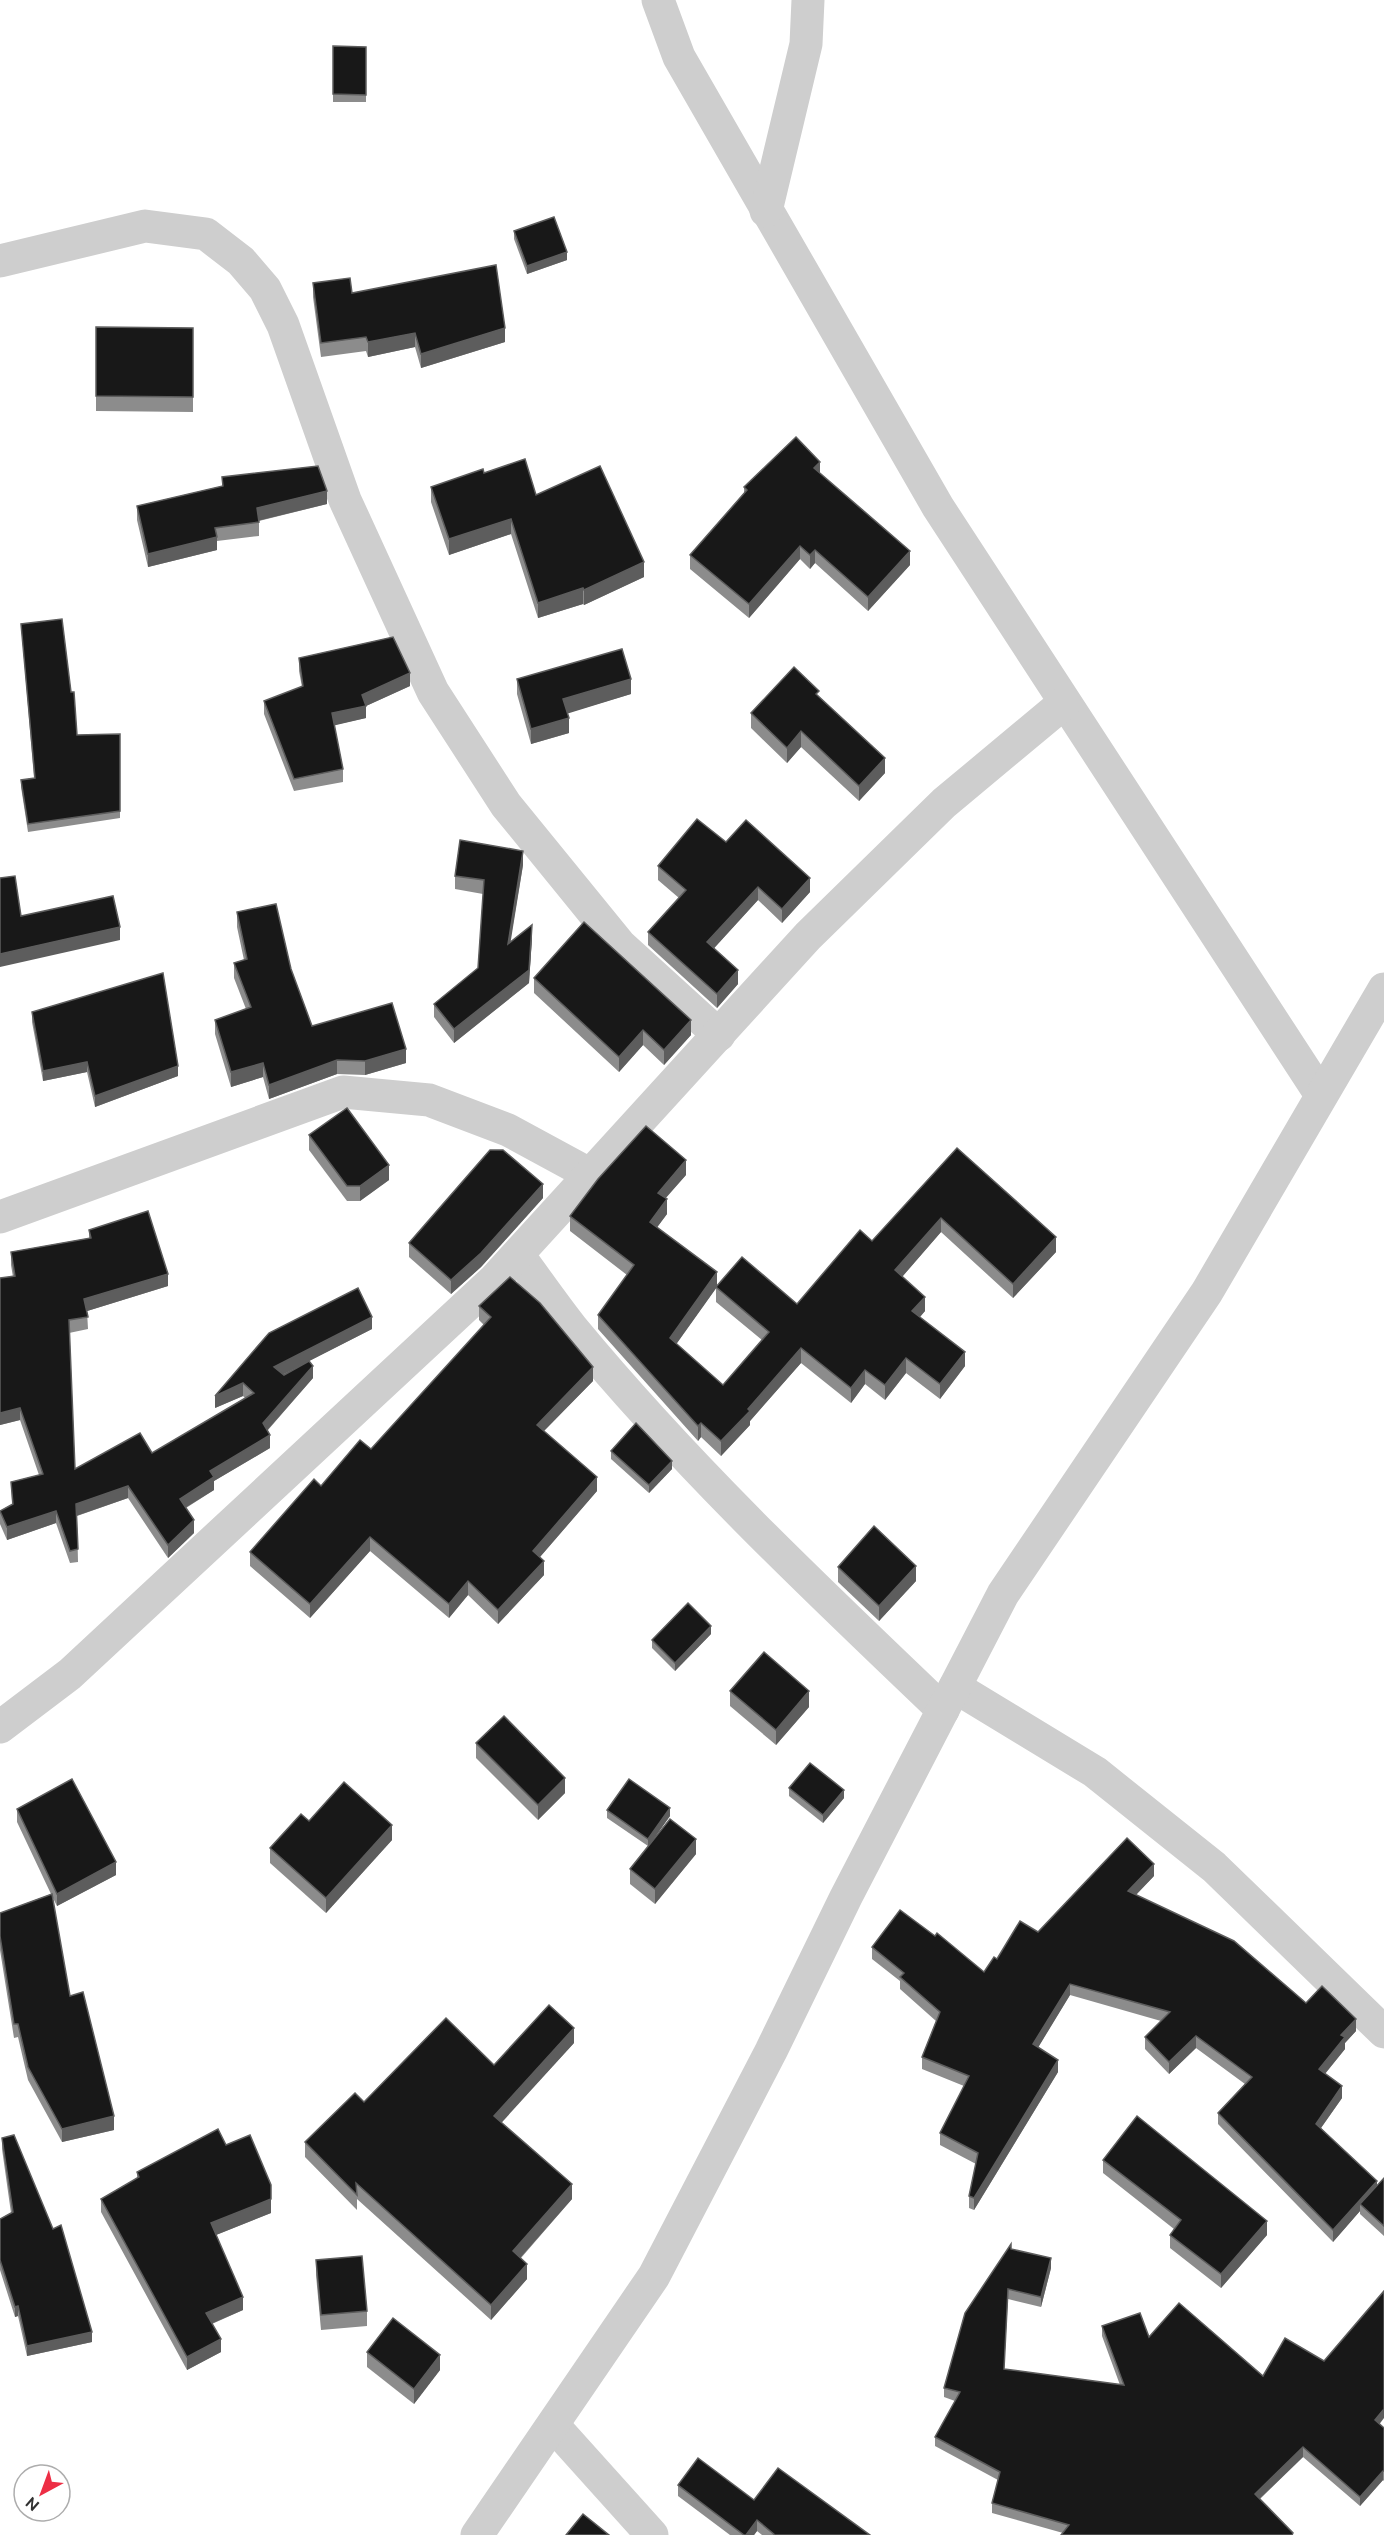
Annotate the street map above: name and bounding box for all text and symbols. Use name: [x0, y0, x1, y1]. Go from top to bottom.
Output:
north arrow: [12, 2463, 72, 2523]
text: N: [22, 2494, 43, 2515]

